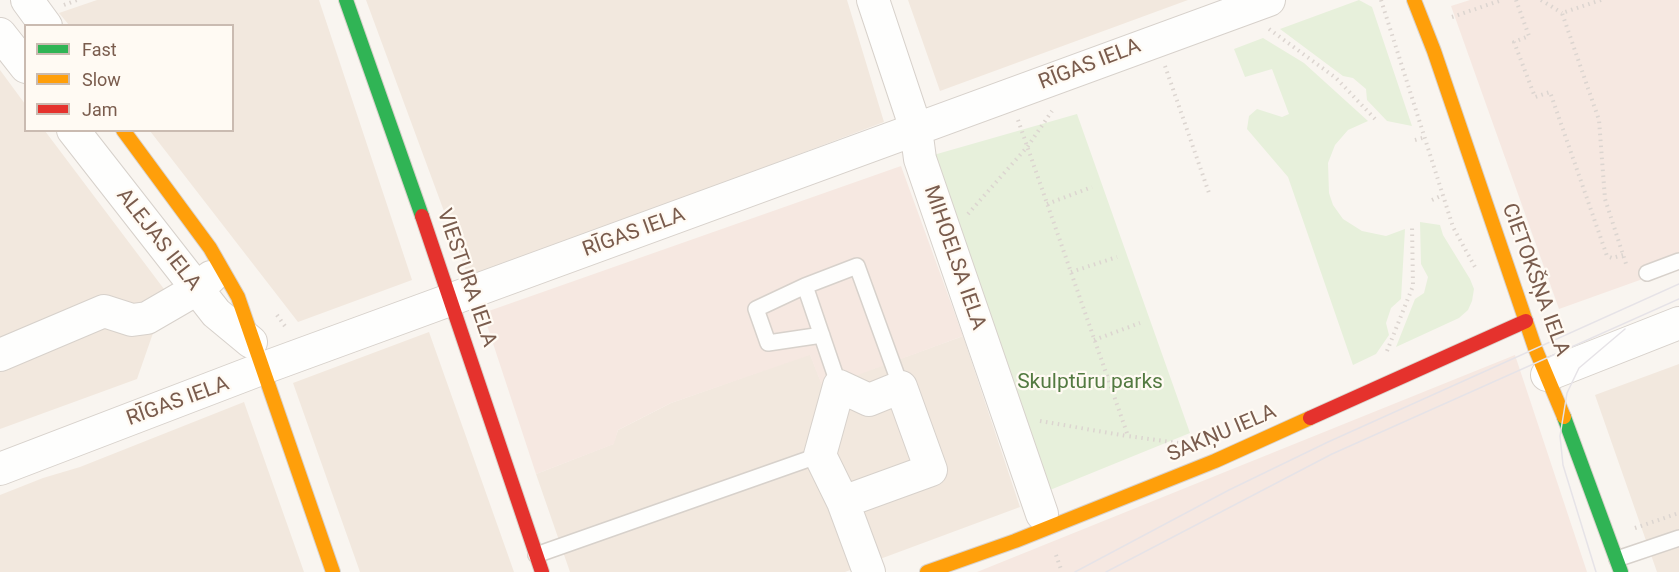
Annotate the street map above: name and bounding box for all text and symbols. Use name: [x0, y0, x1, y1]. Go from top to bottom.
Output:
legend: [24, 24, 234, 132]
street label: RĪGAS IELA: [1035, 34, 1145, 96]
text: Fast: [82, 39, 117, 60]
text: Slow: [82, 69, 121, 90]
text: Jam: [82, 99, 118, 120]
street label: MIHOELSA IELA: [918, 183, 990, 333]
street label: ALEJAS IELA: [110, 184, 206, 296]
street label: CIETOKŠŅA IELA: [1496, 200, 1574, 360]
street label: RĪGAS IELA: [579, 203, 689, 263]
street label: VIESTURA IELA: [431, 206, 501, 350]
park label: Skulptūru parks: [1017, 370, 1163, 396]
street label: RĪGAS IELA: [123, 372, 233, 432]
street label: SAKŅU IELA: [1164, 400, 1280, 468]

